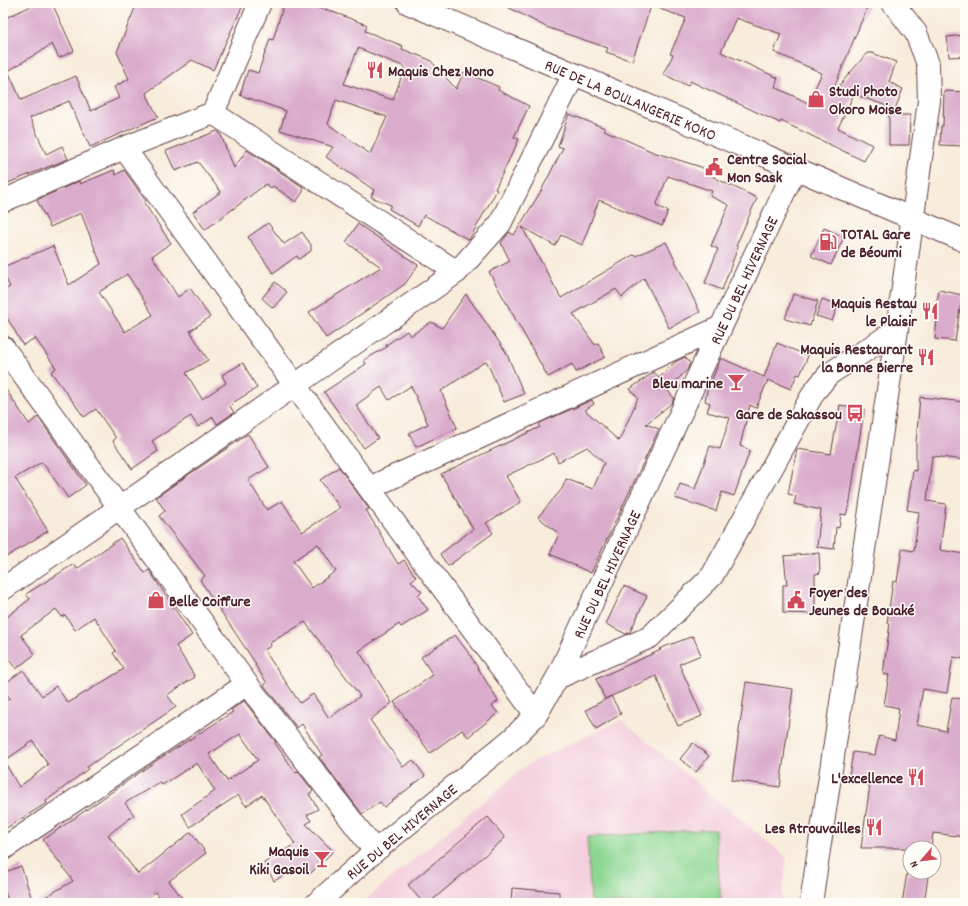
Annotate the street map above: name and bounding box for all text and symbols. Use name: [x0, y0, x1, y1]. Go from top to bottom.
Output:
street label: RUE DE LA BOULANGERIE KOKO: [541, 55, 719, 148]
restaurant icon: Maquis Chez Nono: [365, 60, 385, 80]
place label: Maquis Chez Nono: [388, 61, 494, 84]
place label: Studi Photo Okoro Moise: [829, 81, 902, 122]
shop icon: Studi Photo Okoro Moise: [806, 89, 826, 109]
place label: Centre Social Mon Sask: [727, 149, 807, 190]
public building icon: Centre Social Mon Sask: [704, 157, 724, 177]
street label: RUE DU BEL HIVERNAGE: [705, 213, 785, 349]
place label: TOTAL Gare de Béoumi: [841, 224, 911, 265]
fuel station icon: TOTAL Gare de Béoumi: [818, 232, 838, 252]
place label: Maquis Restau le Plaisir: [831, 293, 918, 334]
restaurant icon: Maquis Restau le Plaisir: [920, 301, 940, 321]
place label: Maquis Restaurant la Bonne Bierre: [800, 339, 913, 380]
restaurant icon: Maquis Restaurant la Bonne Bierre: [916, 347, 936, 367]
bar icon: Bleu marine: [726, 372, 746, 392]
place label: Bleu marine: [652, 373, 723, 396]
bus stop icon: Gare de Sakassou: [845, 403, 865, 423]
place label: Gare de Sakassou: [735, 404, 842, 427]
street label: RUE DU BEL HIVERNAGE: [568, 507, 648, 643]
place label: Foyer des Jeunes de Bouaké: [809, 582, 914, 623]
shop icon: Belle Coiffure: [146, 590, 166, 610]
public building icon: Foyer des Jeunes de Bouaké: [786, 590, 806, 610]
place label: Belle Coiffure: [169, 591, 251, 614]
restaurant icon: L'excellence: [906, 767, 926, 787]
place label: L'excellence: [831, 768, 903, 791]
street label: RUE DU BEL HIVERNAGE: [342, 779, 464, 886]
restaurant icon: Les Rtrouvailles: [864, 817, 884, 837]
place label: Les Rtrouvailles: [765, 818, 861, 841]
north arrow: [902, 840, 942, 880]
place label: Maquis Kiki Gasoil: [249, 841, 309, 882]
bar icon: Maquis Kiki Gasoil: [312, 849, 332, 869]
text: N: [906, 857, 923, 870]

